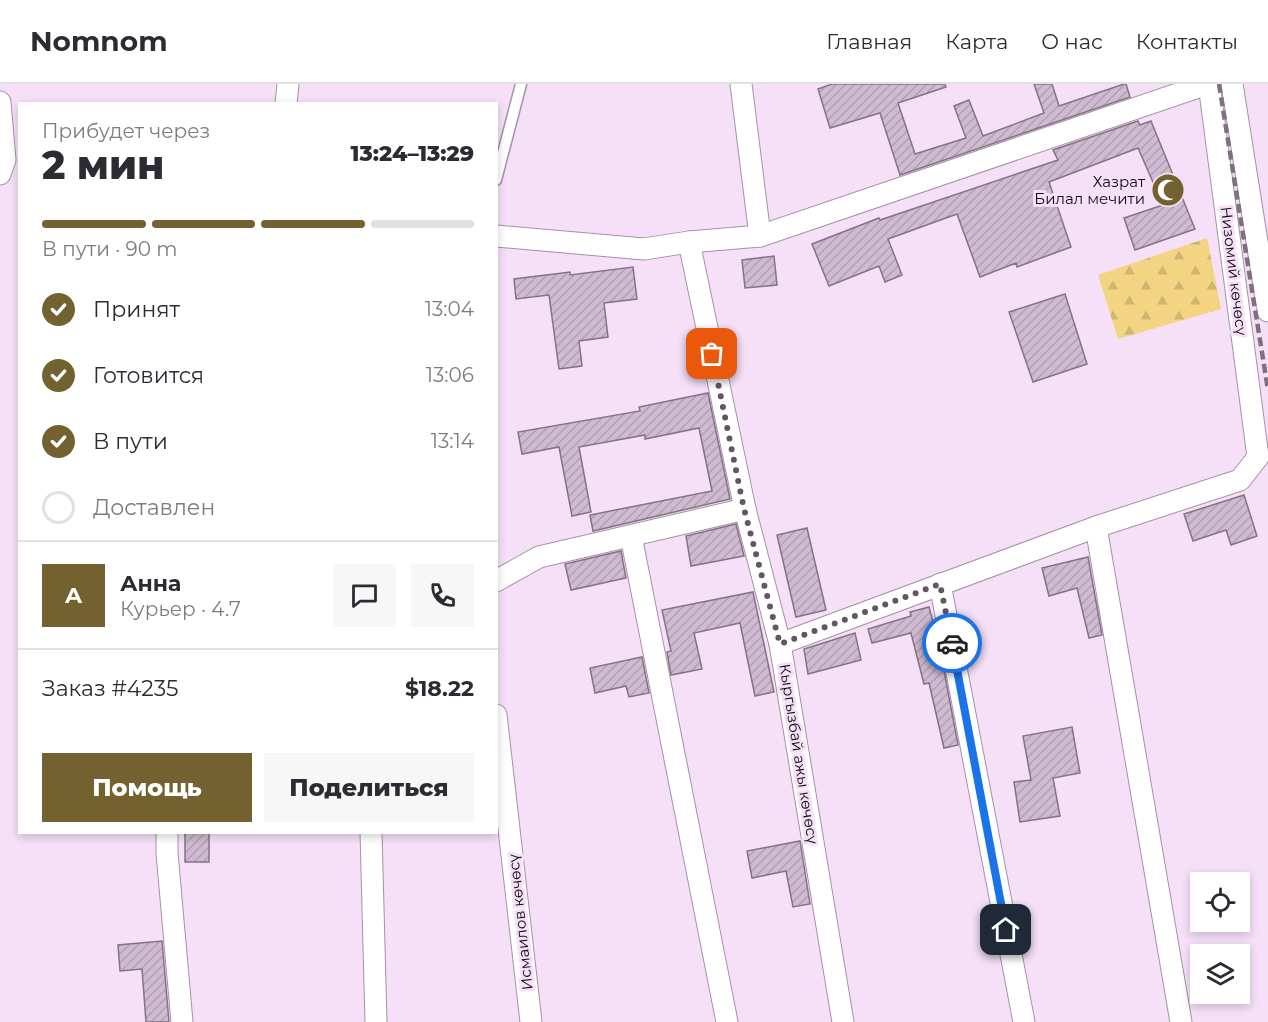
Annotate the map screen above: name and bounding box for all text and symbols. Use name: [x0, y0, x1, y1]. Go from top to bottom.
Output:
text: Nomnom: [30, 24, 168, 58]
text: Главная: [826, 29, 912, 54]
text: Карта: [945, 29, 1008, 54]
text: О нас: [1041, 29, 1103, 54]
text: Контакты: [1136, 29, 1238, 54]
text: Прибудет через: [42, 119, 210, 143]
text: 13:24–13:29: [351, 140, 474, 167]
text: 2 мин: [42, 141, 164, 189]
place label: Хазрат Билал мечити: [1034, 172, 1146, 208]
mosque icon: Хазрат Билал мечити: [1150, 172, 1186, 208]
street label: Низомий көчөсү: [1217, 205, 1251, 337]
text: В пути · 90 m: [42, 237, 177, 261]
icon: check: [42, 293, 75, 326]
text: Принят: [93, 296, 180, 323]
text: 13:04: [425, 297, 474, 321]
pin: [686, 328, 737, 379]
icon: bag: [695, 337, 728, 370]
icon: check: [42, 359, 75, 392]
text: Готовится: [93, 362, 204, 389]
text: 13:06: [426, 363, 474, 387]
icon: check: [42, 425, 75, 458]
text: В пути: [93, 428, 168, 455]
text: 13:14: [431, 429, 474, 453]
text: Доставлен: [93, 494, 215, 521]
button: chat: [333, 564, 396, 627]
button: phone: [411, 564, 474, 627]
text: Анна: [120, 570, 181, 597]
text: А: [65, 582, 82, 609]
text: Курьер · 4.7: [120, 597, 241, 621]
courier: [922, 613, 982, 673]
icon: car: [936, 627, 969, 660]
street label: Кыргызбай ажы көчөсү: [775, 663, 823, 846]
text: Заказ #4235: [42, 675, 178, 702]
text: $18.22: [405, 675, 474, 702]
button: Помощь: [42, 753, 252, 822]
button: Поделиться: [264, 753, 474, 822]
street label: Исмаилов көчөсү: [503, 852, 537, 991]
map controls: [1190, 872, 1250, 1004]
button: locate: [1190, 872, 1250, 932]
pin: [980, 904, 1031, 955]
icon: home: [989, 913, 1022, 946]
button: layers: [1190, 944, 1250, 1004]

